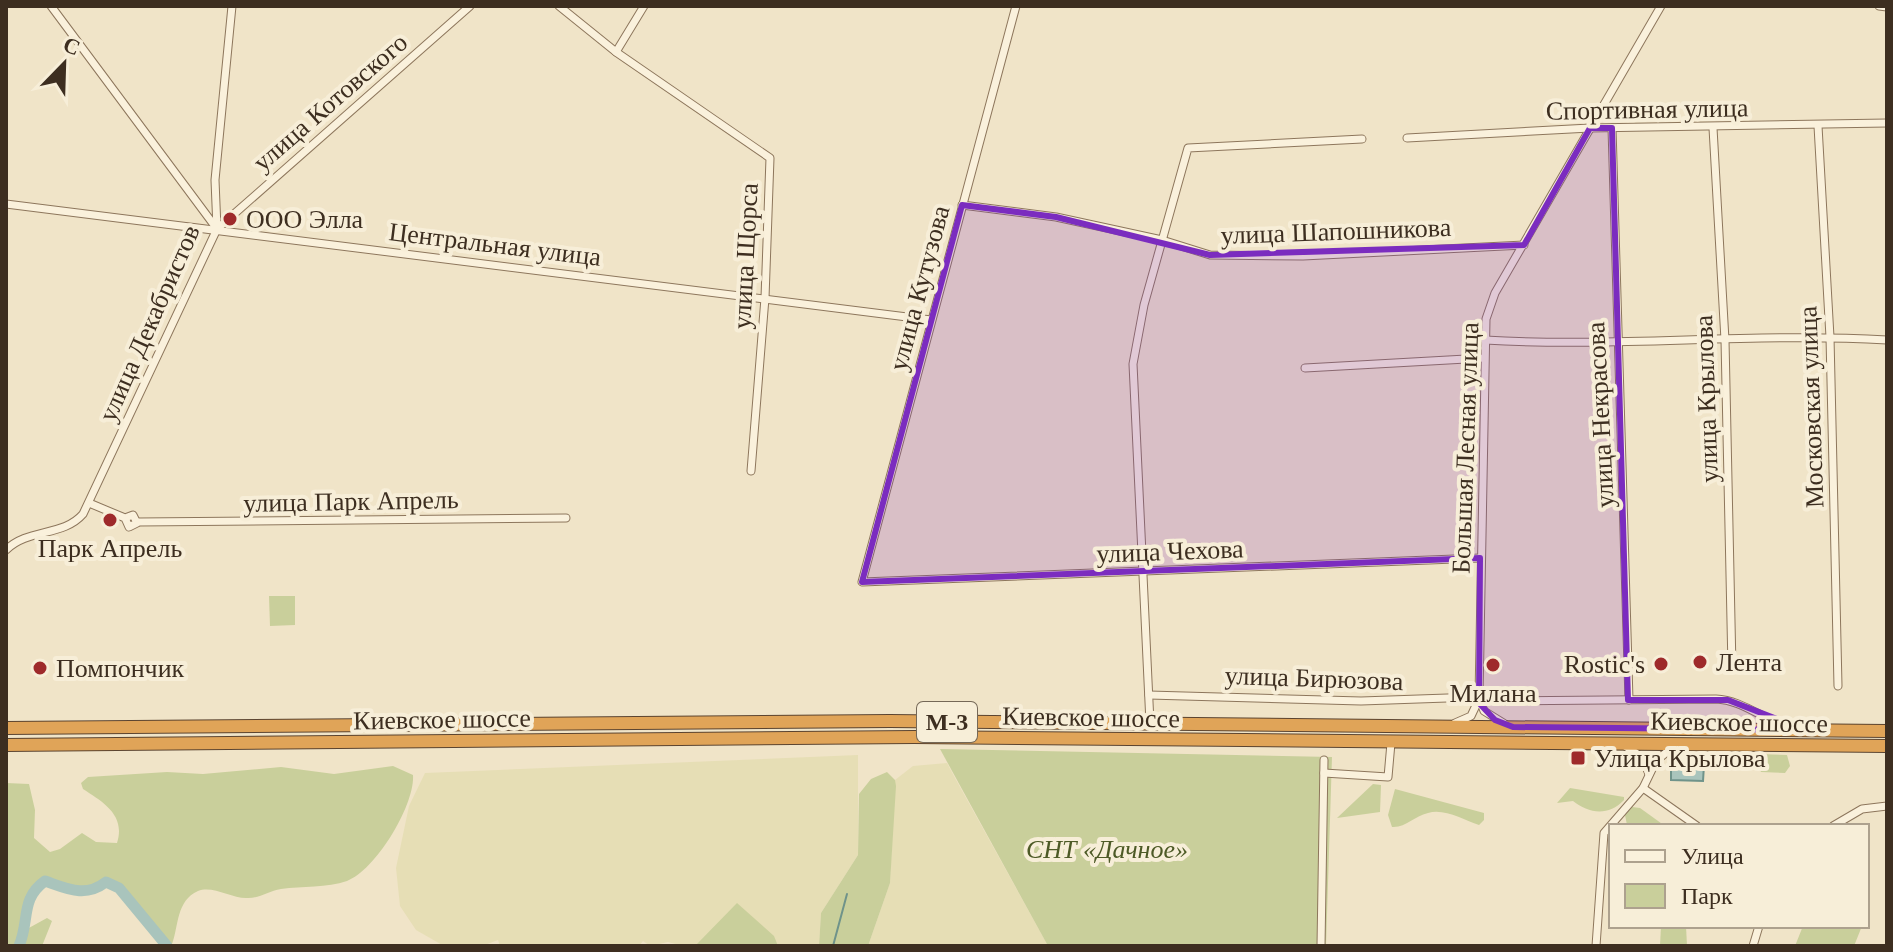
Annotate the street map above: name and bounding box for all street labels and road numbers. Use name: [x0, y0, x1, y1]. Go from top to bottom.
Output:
street label: улица Котовского: [247, 28, 413, 177]
street label: Спортивная улица: [1545, 93, 1749, 126]
street label: улица Щорса: [727, 182, 764, 330]
street label: улица Кутузова: [884, 202, 956, 374]
street label: улица Шапошникова: [1220, 213, 1452, 250]
street label: Центральная улица: [387, 217, 603, 272]
street label: улица Декабристов: [93, 220, 206, 426]
street label: Московская улица: [1793, 305, 1830, 508]
street label: улица Крылова: [1689, 314, 1724, 483]
street label: Большая Лесная улица: [1447, 321, 1484, 574]
street label: улица Некрасова: [1581, 321, 1620, 509]
street label: улица Парк Апрель: [243, 485, 459, 518]
street label: улица Чехова: [1096, 534, 1245, 569]
street label: улица Бирюзова: [1224, 661, 1404, 696]
street label: Киевское шоссе: [1002, 701, 1180, 734]
road number: М-3: [917, 702, 977, 742]
street label: Киевское шоссе: [353, 703, 531, 736]
street label: Киевское шоссе: [1650, 706, 1828, 739]

